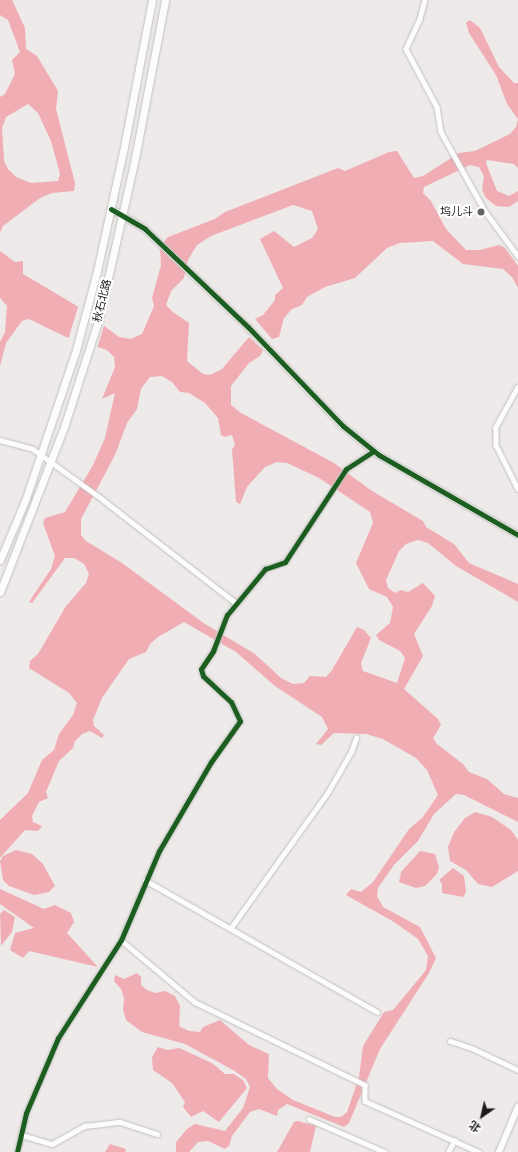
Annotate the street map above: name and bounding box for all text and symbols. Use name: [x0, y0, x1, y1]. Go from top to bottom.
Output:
place label: 坞儿斗: [440, 205, 473, 219]
marker: 坞儿斗: [476, 207, 486, 217]
street label: 秋石北路: [91, 278, 115, 324]
north arrow: [462, 1096, 502, 1136]
text: 北: [466, 1117, 484, 1136]

